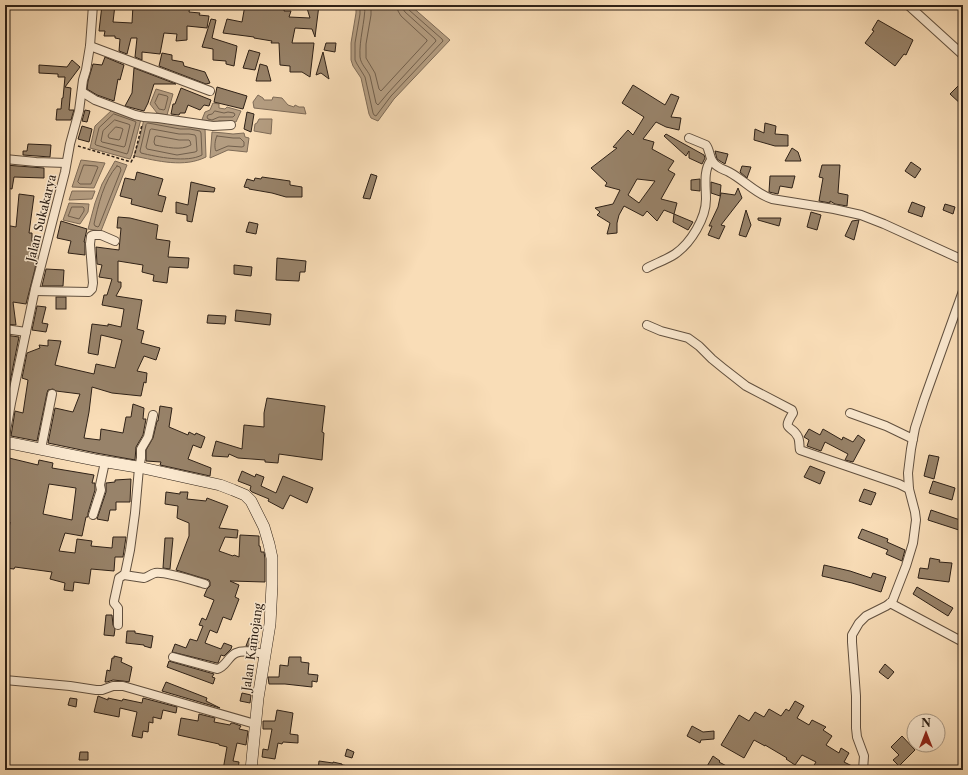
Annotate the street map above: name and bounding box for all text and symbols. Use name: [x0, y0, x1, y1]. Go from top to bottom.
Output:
street label: Jalan Sukakarya: [22, 172, 59, 265]
street label: Jalan Kamojang: [238, 601, 266, 694]
north arrow: [906, 713, 946, 753]
text: N: [921, 716, 931, 730]

